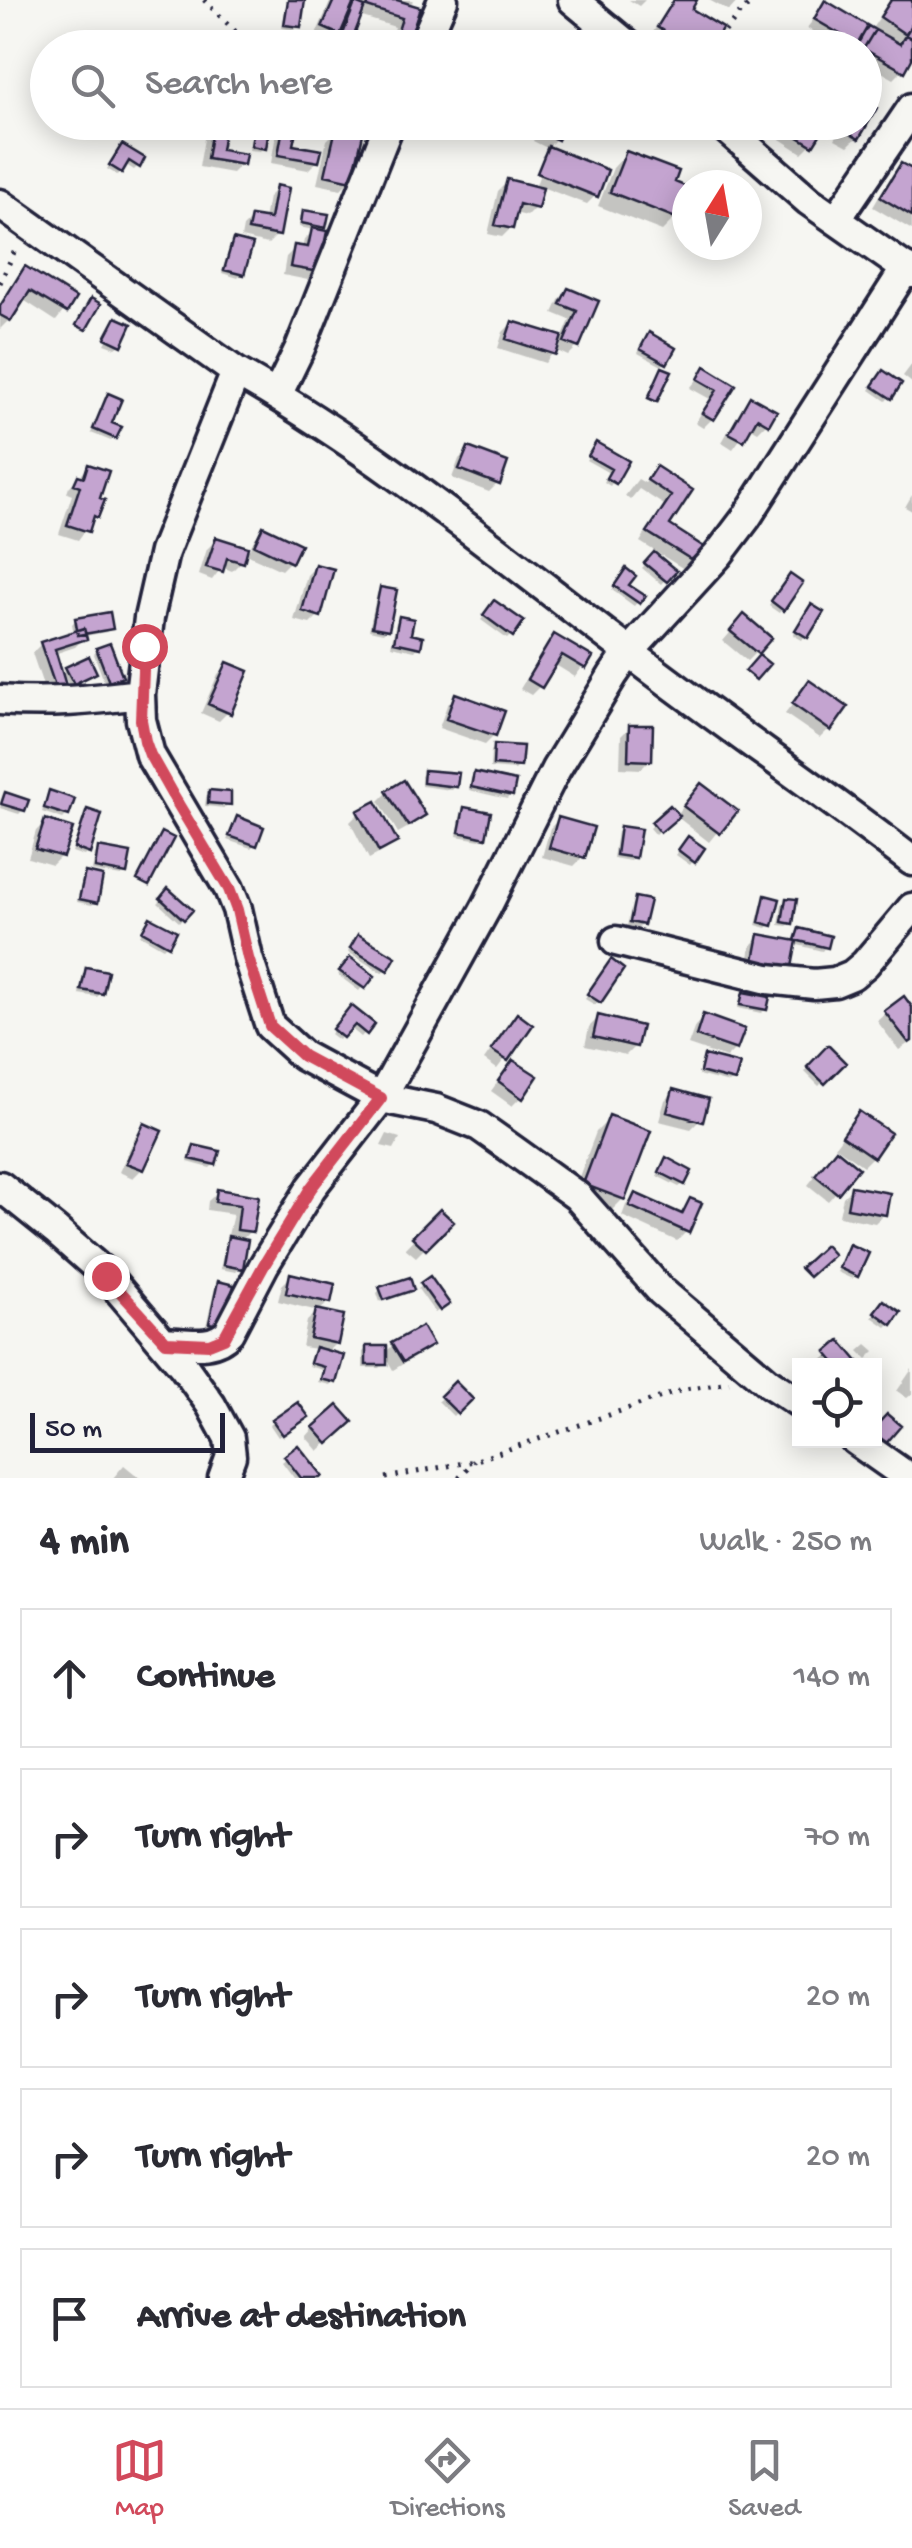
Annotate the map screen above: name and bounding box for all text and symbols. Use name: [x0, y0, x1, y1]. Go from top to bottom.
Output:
search box: [30, 30, 882, 140]
icon: search: [65, 58, 120, 113]
text: Search here: [145, 63, 332, 107]
north arrow: [672, 170, 762, 260]
route start: [122, 624, 168, 670]
route end: [84, 1254, 130, 1300]
map controls: [792, 1358, 882, 1448]
button: locate: [792, 1358, 882, 1448]
scale bar: [30, 1408, 225, 1452]
text: 50 m: [45, 1414, 102, 1447]
text: 4 min: [40, 1519, 129, 1568]
text: Walk · 250 m: [700, 1524, 872, 1562]
icon: ahead: [42, 1651, 97, 1706]
text: Continue: [137, 1656, 275, 1700]
text: 140 m: [793, 1659, 870, 1697]
icon: right: [42, 1811, 97, 1866]
text: Turn right: [137, 1816, 289, 1860]
text: 70 m: [805, 1819, 870, 1857]
icon: right: [42, 1971, 97, 2026]
text: Turn right: [137, 1976, 289, 2020]
text: 20 m: [806, 1979, 870, 2017]
icon: right: [42, 2131, 97, 2186]
text: Turn right: [137, 2136, 289, 2180]
text: 20 m: [806, 2139, 870, 2177]
icon: arrive: [42, 2291, 97, 2346]
text: Arrive at destination: [137, 2296, 466, 2340]
tab: Map: [112, 2433, 167, 2526]
tab: Directions: [391, 2433, 505, 2526]
tab: Saved: [728, 2433, 800, 2526]

